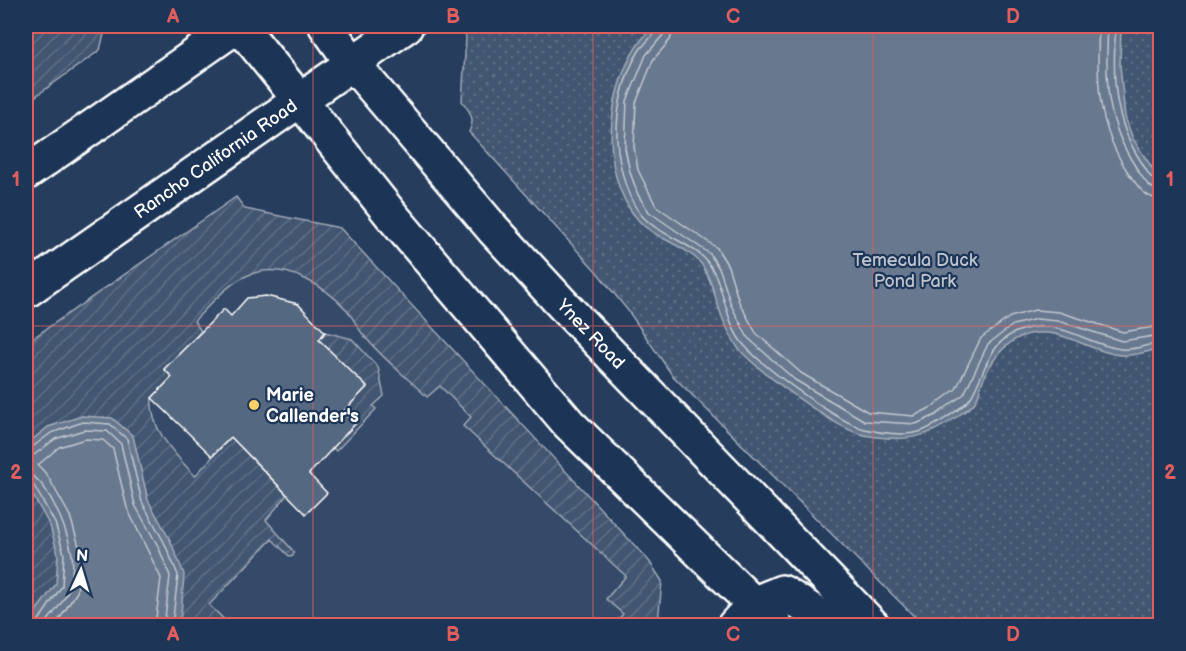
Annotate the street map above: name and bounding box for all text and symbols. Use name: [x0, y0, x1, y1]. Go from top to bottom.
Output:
text: A: [166, 5, 180, 29]
text: B: [446, 5, 460, 29]
text: C: [726, 5, 740, 29]
text: D: [1006, 5, 1020, 29]
street label: Rancho California Road: [130, 95, 301, 223]
text: 1: [12, 168, 20, 192]
text: 1: [1166, 168, 1174, 192]
park label: Temecula Duck Pond Park: [852, 250, 978, 292]
street label: Ynez Road: [552, 294, 629, 373]
place label: Marie Callender's: [266, 385, 359, 427]
marker: Marie Callender's: [247, 398, 261, 412]
text: 2: [10, 461, 22, 485]
text: 2: [1164, 461, 1176, 485]
north arrow: [51, 540, 111, 600]
text: N: [75, 547, 89, 566]
text: A: [166, 623, 180, 647]
text: B: [446, 623, 460, 647]
text: C: [726, 623, 740, 647]
text: D: [1006, 623, 1020, 647]

